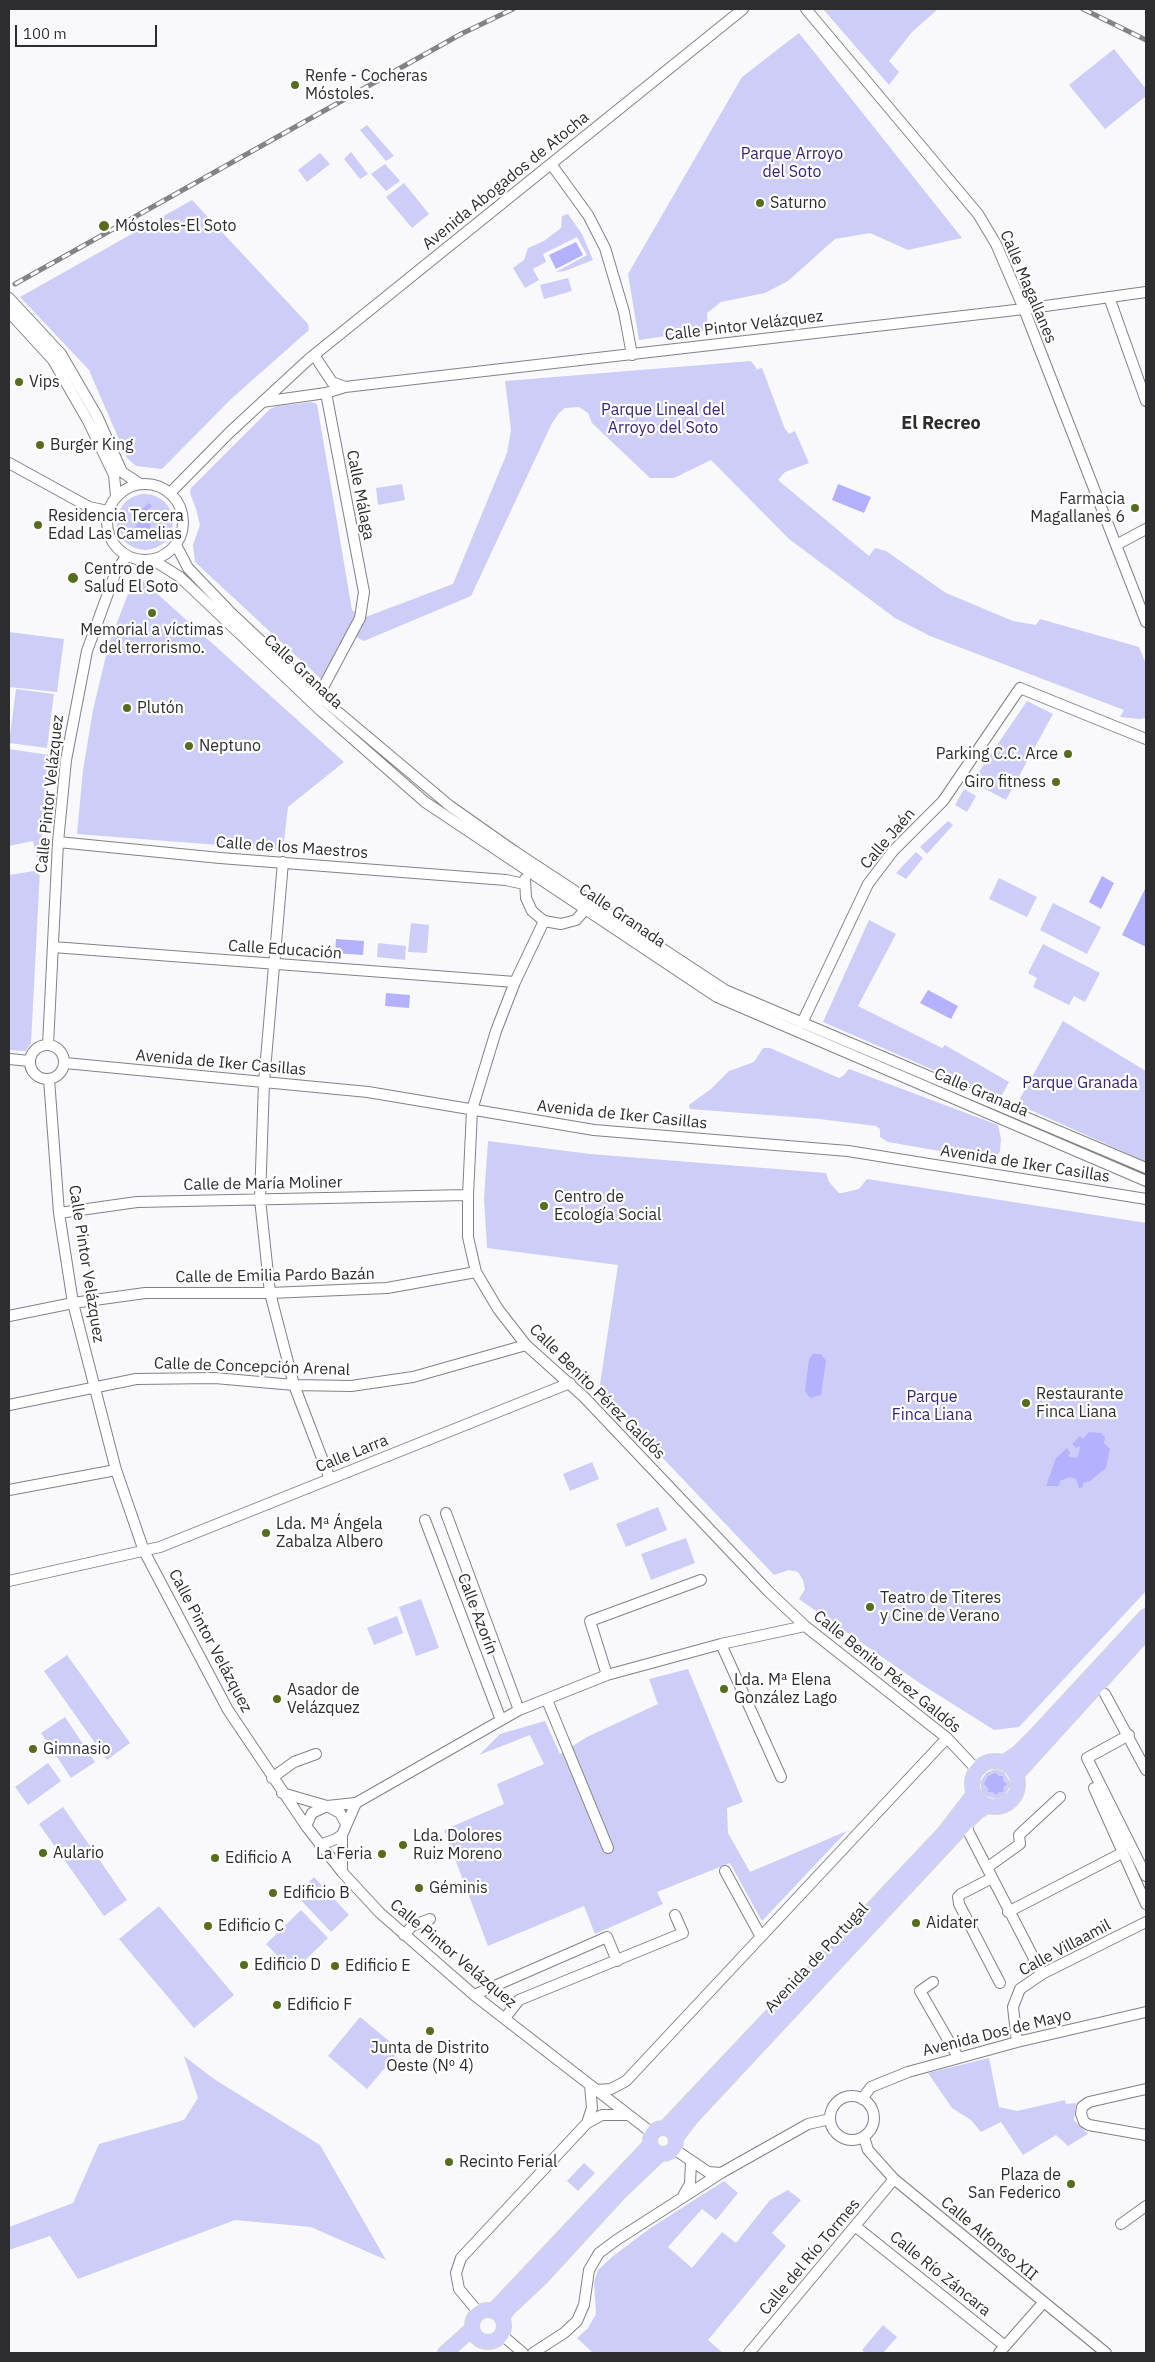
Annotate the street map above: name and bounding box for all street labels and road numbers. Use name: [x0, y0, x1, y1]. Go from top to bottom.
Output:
street label: Avenida Abogados de Atocha: [419, 108, 593, 254]
street label: Calle Magallanes: [996, 228, 1060, 346]
street label: Calle Pintor Velázquez: [664, 307, 824, 345]
street label: Calle Málaga: [342, 448, 378, 542]
street label: Calle Granada: [260, 631, 346, 713]
street label: Calle Pintor Velázquez: [32, 714, 68, 874]
street label: Calle Jaén: [856, 805, 920, 873]
street label: Calle de los Maestros: [215, 833, 369, 863]
street label: Calle Granada: [575, 880, 669, 952]
street label: Calle Educación: [228, 936, 342, 964]
street label: Avenida de Iker Casillas: [135, 1046, 307, 1080]
street label: Calle Granada: [931, 1065, 1031, 1121]
street label: Avenida de Iker Casillas: [536, 1097, 708, 1133]
street label: Avenida de Iker Casillas: [939, 1141, 1111, 1187]
street label: Calle de María Moliner: [183, 1173, 343, 1195]
street label: Calle Pintor Velázquez: [64, 1184, 108, 1344]
street label: Calle de Emilia Pardo Bazán: [175, 1265, 375, 1287]
street label: Calle Benito Pérez Galdós: [525, 1320, 669, 1464]
street label: Calle de Concepción Arenal: [154, 1354, 350, 1380]
street label: Calle Larra: [313, 1431, 391, 1477]
street label: Calle Pintor Velázquez: [164, 1566, 256, 1716]
street label: Calle Azorín: [453, 1571, 501, 1657]
street label: Calle Benito Pérez Galdós: [809, 1607, 965, 1737]
street label: Calle Pintor Velázquez: [386, 1895, 520, 2013]
street label: Avenida de Portugal: [761, 1899, 873, 2017]
street label: Calle Villaamil: [1016, 1916, 1114, 1980]
street label: Avenida Dos de Mayo: [921, 2005, 1073, 2061]
street label: Calle Alfonso XII: [937, 2193, 1041, 2285]
street label: Calle del Río Tormes: [756, 2195, 864, 2319]
street label: Calle Río Záncara: [886, 2227, 994, 2321]

